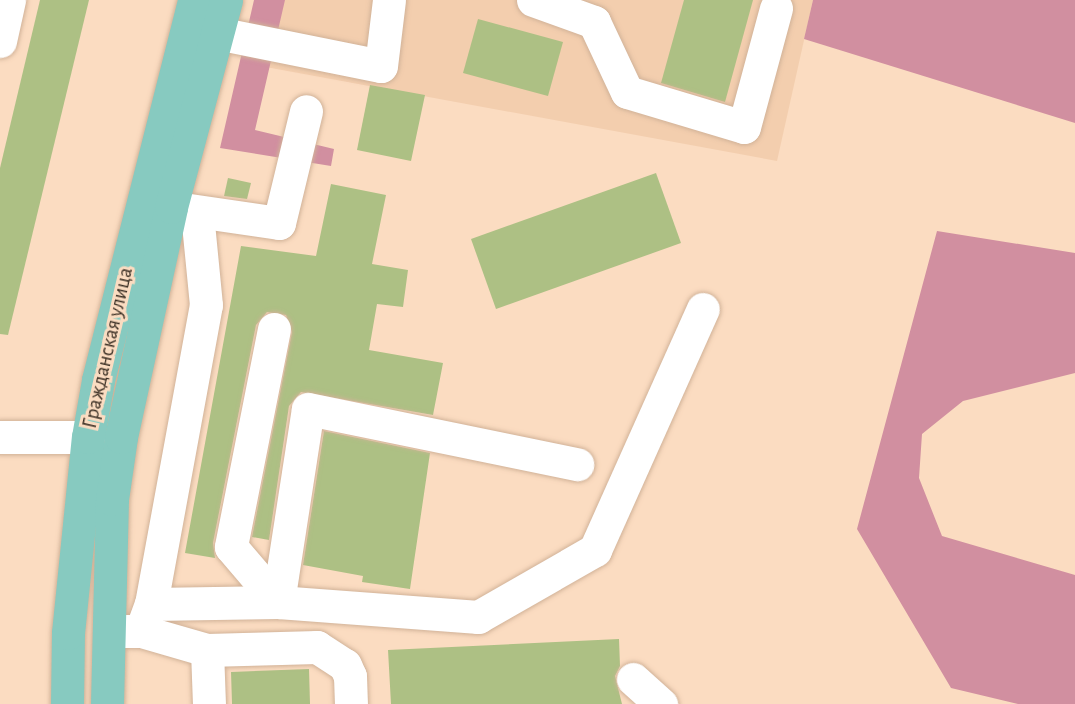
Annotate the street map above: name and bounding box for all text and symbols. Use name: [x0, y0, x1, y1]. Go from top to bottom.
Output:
street label: Гражданская улица: [77, 265, 139, 431]

